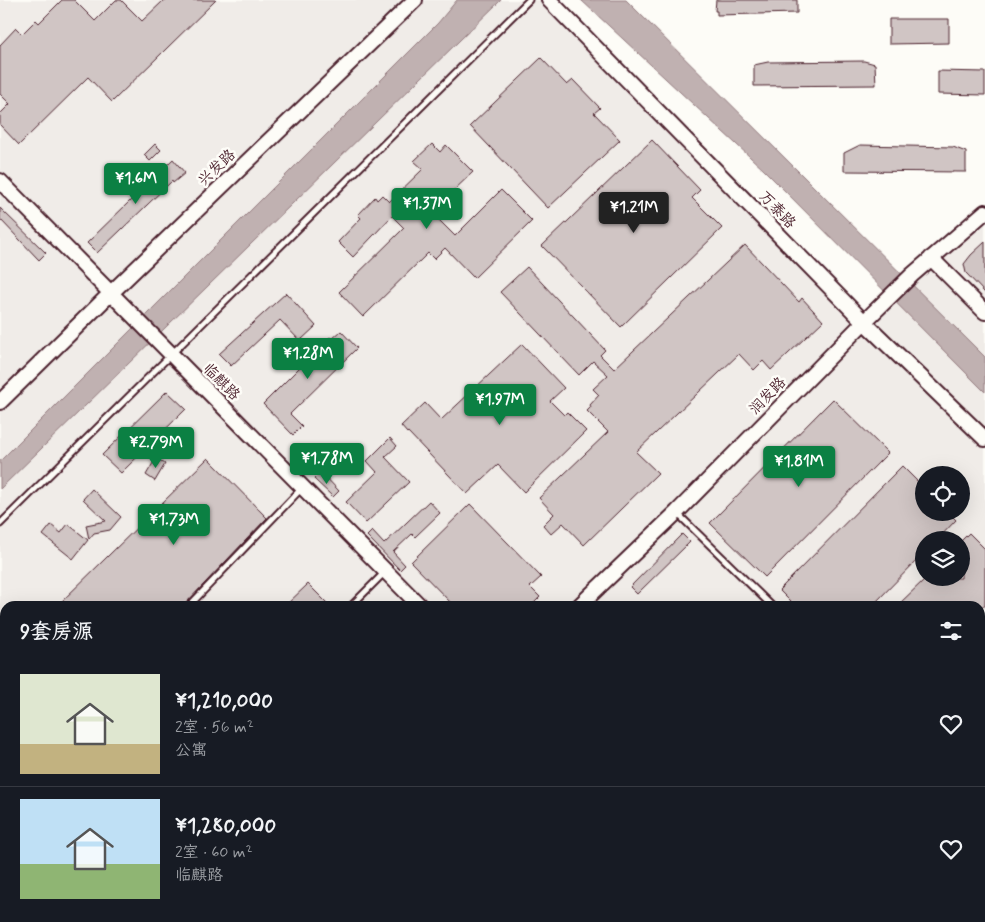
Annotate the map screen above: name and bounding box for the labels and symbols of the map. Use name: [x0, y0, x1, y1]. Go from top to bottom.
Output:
street label: 兴发路: [194, 145, 240, 191]
pin: ¥1.6M: [101, 162, 171, 205]
street label: 万泰路: [754, 187, 800, 233]
pin: ¥1.37M: [386, 188, 468, 230]
pin: ¥1.21M: [593, 192, 675, 234]
pin: ¥1.28M: [267, 338, 349, 380]
street label: 临麒路: [198, 359, 244, 405]
street label: 润发路: [745, 373, 791, 419]
pin: ¥1.97M: [459, 384, 541, 426]
pin: ¥2.79M: [115, 426, 197, 469]
pin: ¥1.78M: [286, 442, 368, 485]
pin: ¥1.81M: [758, 446, 840, 488]
pin: ¥1.73M: [133, 504, 215, 546]

